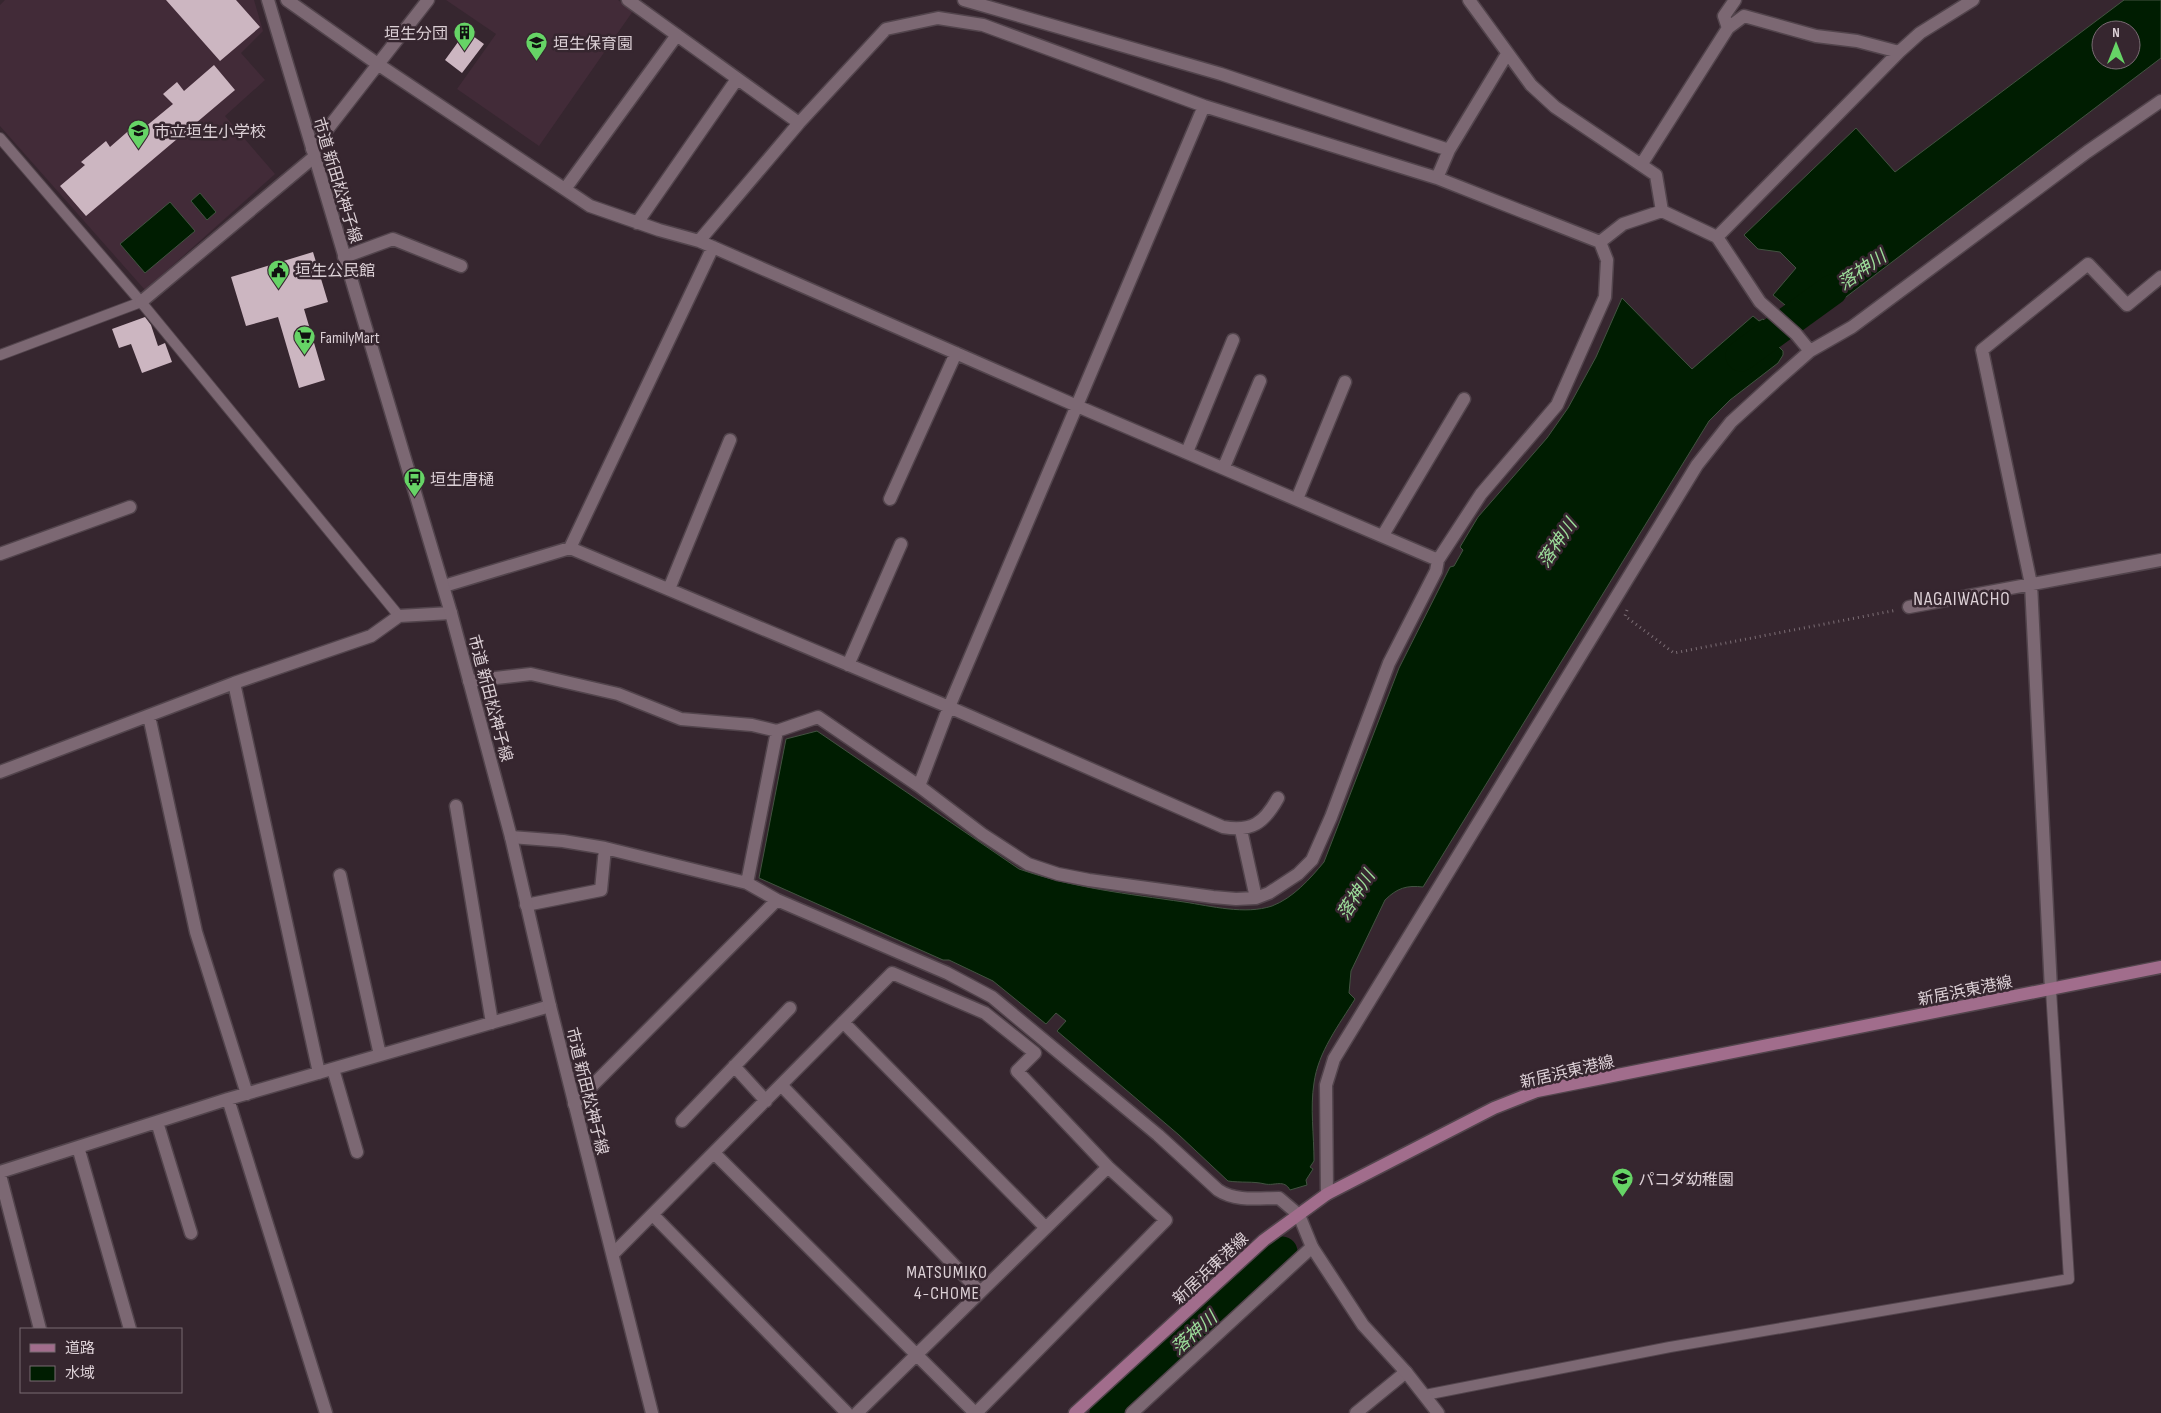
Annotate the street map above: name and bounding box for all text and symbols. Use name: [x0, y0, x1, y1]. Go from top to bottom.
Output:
north arrow: [2091, 20, 2141, 70]
building icon: 垣生分団: [452, 21, 476, 52]
text: N: [2112, 24, 2120, 41]
place label: 垣生分団: [384, 25, 448, 44]
school or university icon: 垣生保育園: [525, 31, 549, 62]
place label: 垣生保育園: [553, 35, 633, 54]
street label: 市道 新田松神子線: [308, 115, 365, 246]
school or university icon: 市立垣生小学校: [126, 119, 150, 150]
place label: 市立垣生小学校: [154, 123, 266, 142]
water label: 落神川: [1834, 245, 1892, 294]
public building icon: 垣生公民館: [267, 258, 291, 289]
place label: 垣生公民館: [295, 262, 375, 281]
supermarket icon: FamilyMart: [292, 325, 316, 356]
place label: FamilyMart: [320, 329, 380, 348]
bus stop icon: 垣生唐樋: [402, 467, 426, 498]
place label: 垣生唐樋: [430, 471, 494, 490]
water label: 落神川: [1534, 513, 1582, 572]
district label: NAGAIWACHO: [1913, 588, 2011, 611]
street label: 市道 新田松神子線: [463, 633, 516, 764]
water label: 落神川: [1333, 865, 1381, 924]
street label: 新居浜東港線: [1916, 973, 2014, 1010]
street label: 市道 新田松神子線: [562, 1026, 612, 1157]
street label: 新居浜東港線: [1518, 1052, 1616, 1093]
school or university icon: パコダ幼稚園: [1610, 1167, 1634, 1198]
place label: パコダ幼稚園: [1638, 1171, 1734, 1190]
street label: 新居浜東港線: [1169, 1229, 1253, 1309]
district label: MATSUMIKO 4-CHOME: [906, 1262, 988, 1304]
water label: 落神川: [1167, 1306, 1223, 1359]
legend: [20, 1328, 182, 1393]
text: 道路: [65, 1339, 95, 1358]
text: 水域: [65, 1364, 95, 1383]

